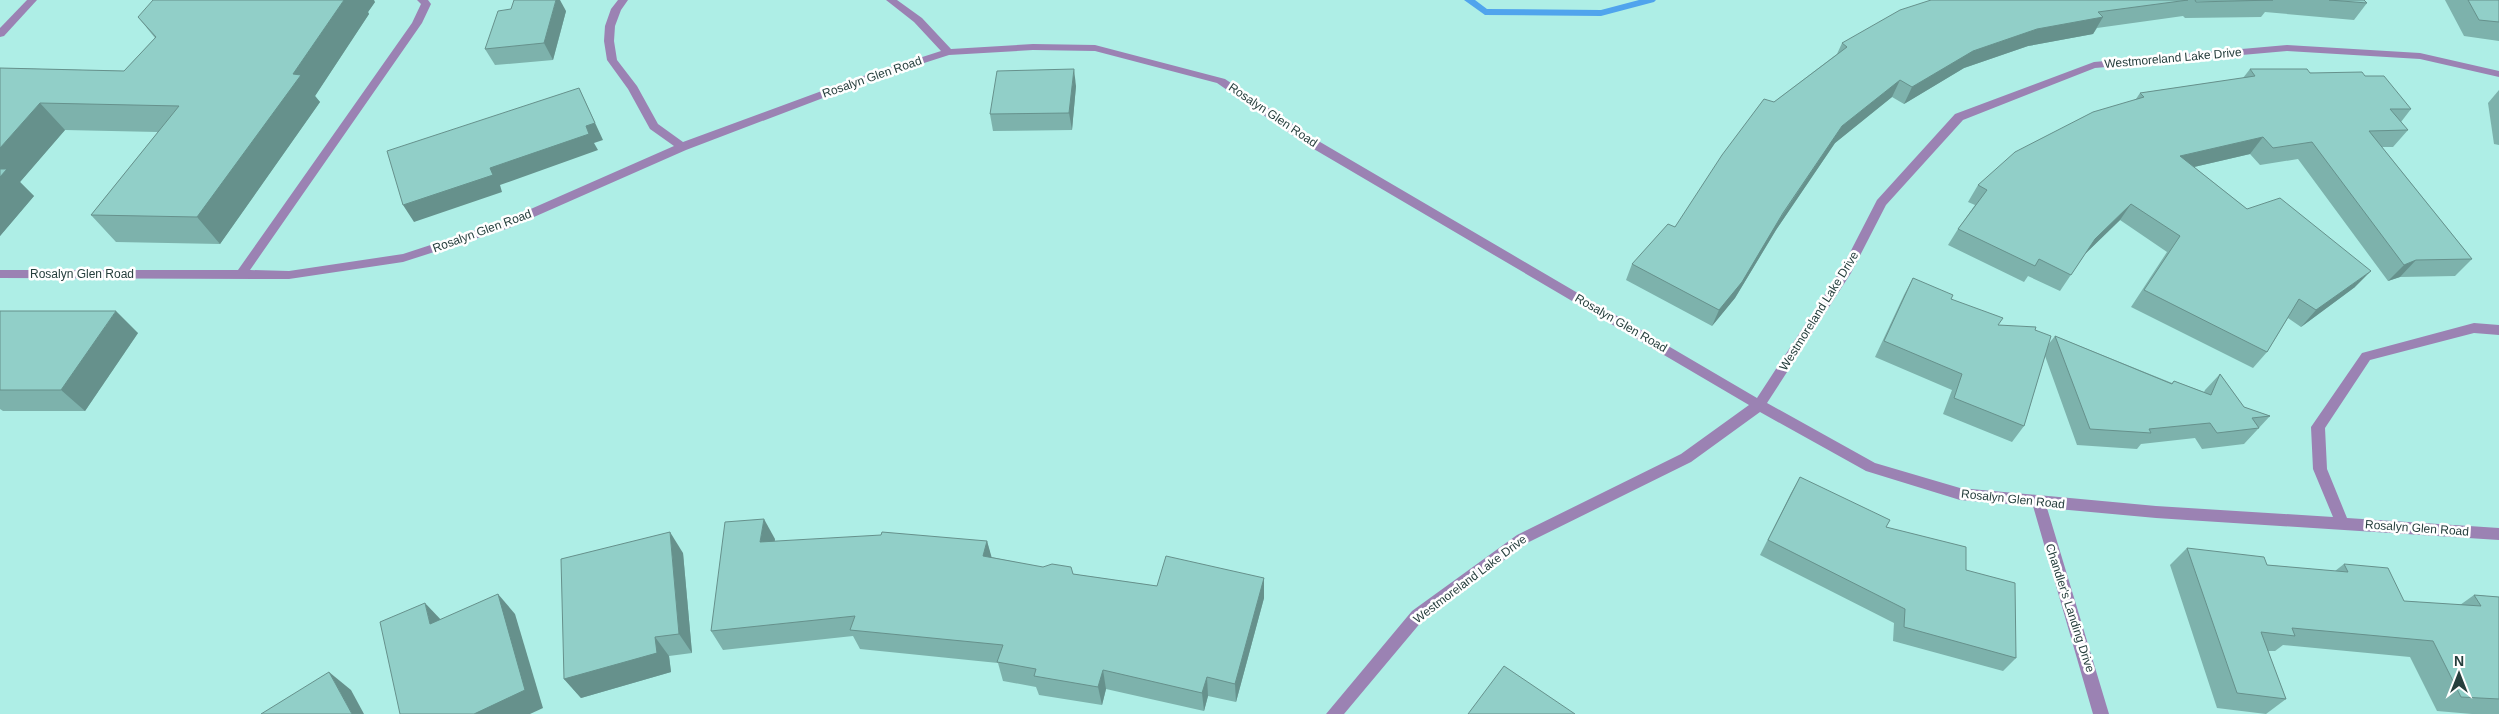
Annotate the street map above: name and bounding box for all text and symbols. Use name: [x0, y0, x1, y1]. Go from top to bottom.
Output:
street label: Westmoreland Lake Drive: [2104, 45, 2243, 71]
street label: Rosalyn Glen Road: [821, 53, 923, 101]
street label: Rosalyn Glen Road: [1226, 80, 1320, 150]
street label: Rosalyn Glen Road: [431, 207, 533, 255]
street label: Westmoreland Lake Drive: [1777, 249, 1862, 373]
street label: Rosalyn Glen Road: [30, 267, 134, 281]
street label: Rosalyn Glen Road: [1572, 291, 1670, 355]
street label: Rosalyn Glen Road: [1961, 487, 2065, 511]
street label: Rosalyn Glen Road: [2365, 517, 2469, 539]
street label: Westmoreland Lake Drive: [1411, 532, 1530, 626]
street label: Chandler's Landing Drive: [2043, 542, 2098, 674]
north arrow: [2434, 649, 2484, 699]
text: N: [2454, 653, 2464, 669]

